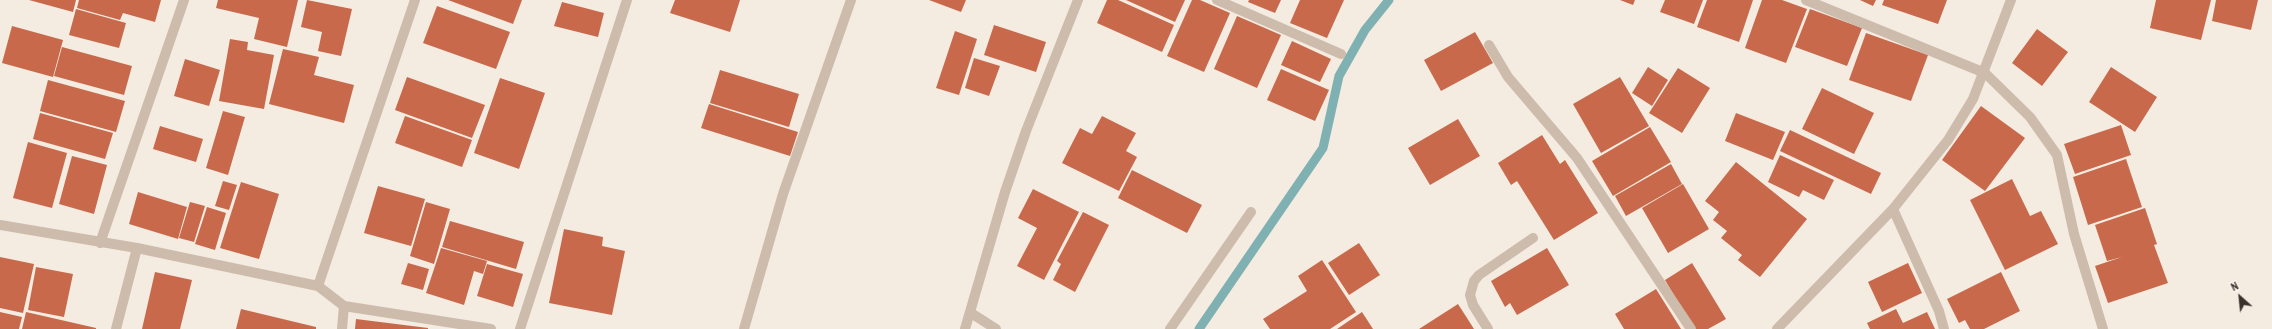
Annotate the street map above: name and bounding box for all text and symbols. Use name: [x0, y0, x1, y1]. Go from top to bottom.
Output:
north arrow: [2220, 277, 2260, 317]
text: N: [2228, 279, 2241, 294]

